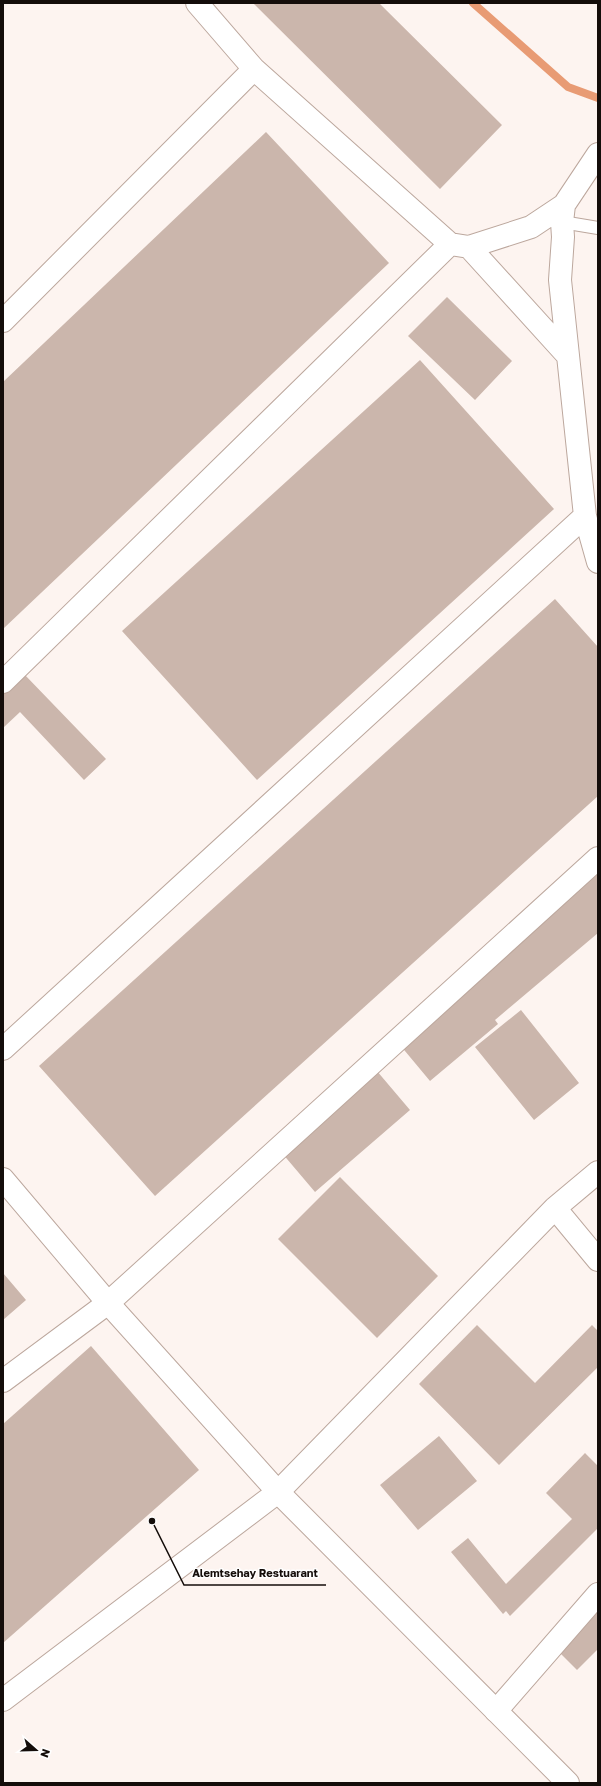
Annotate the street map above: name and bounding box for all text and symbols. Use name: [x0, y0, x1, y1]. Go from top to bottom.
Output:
callout: Alemtsehay Restuarant: [184, 1562, 326, 1585]
text: Alemtsehay Restuarant: [192, 1566, 318, 1579]
north arrow: [16, 1730, 56, 1770]
text: N: [38, 1747, 53, 1760]

